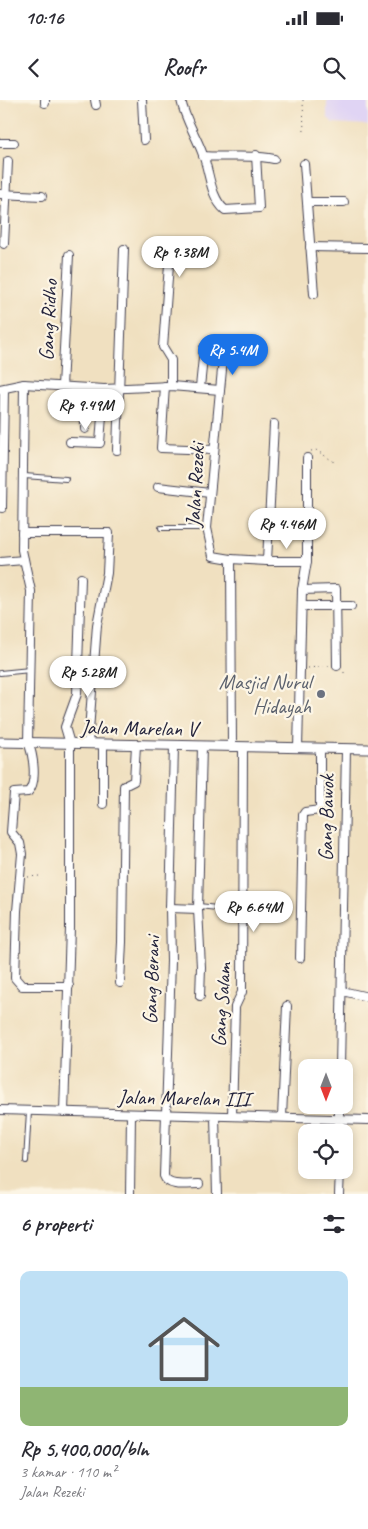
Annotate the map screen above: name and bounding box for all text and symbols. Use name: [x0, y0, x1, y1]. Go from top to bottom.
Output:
text: 10:16: [25, 6, 63, 30]
icon: back: [20, 54, 48, 82]
text: Roofr: [163, 54, 205, 82]
icon: search: [320, 54, 348, 82]
pin: Rp 9.38M: [128, 236, 232, 278]
text: Rp 9.38M: [152, 242, 208, 262]
street label: Gang Ridho: [33, 277, 63, 361]
pin: Rp 5.4M: [187, 334, 279, 376]
text: Rp 5.4M: [209, 340, 257, 360]
pin: Rp 9.49M: [34, 388, 138, 431]
text: Rp 9.49M: [59, 395, 114, 415]
street label: Jalan Rezeki: [180, 439, 210, 529]
pin: Rp 4.46M: [235, 508, 339, 550]
text: Rp 4.46M: [259, 514, 315, 534]
pin: Rp 5.28M: [36, 656, 140, 698]
text: Rp 5.28M: [60, 662, 116, 682]
place label: Masjid Nurul Hidayah: [219, 669, 314, 719]
marker: Masjid Nurul Hidayah: [315, 688, 327, 700]
street label: Jalan Marelan V: [79, 714, 201, 742]
street label: Gang Bawok: [312, 772, 340, 861]
pin: Rp 6.64M: [202, 890, 306, 933]
text: Rp 6.64M: [226, 897, 282, 917]
street label: Gang Berani: [136, 932, 166, 1025]
street label: Gang Salam: [205, 960, 237, 1048]
north arrow: [298, 1059, 352, 1114]
map controls: [298, 1059, 353, 1179]
street label: Jalan Marelan III: [117, 1084, 255, 1112]
button: locate: [298, 1124, 353, 1179]
icon: filters: [320, 1210, 348, 1238]
text: 6 properti: [20, 1211, 92, 1237]
icon: home: [139, 1304, 229, 1394]
text: Rp 5,400,000/bln: [20, 1436, 149, 1462]
text: 3 kamar · 110 m²: [20, 1462, 116, 1482]
text: Jalan Rezeki: [20, 1482, 84, 1502]

